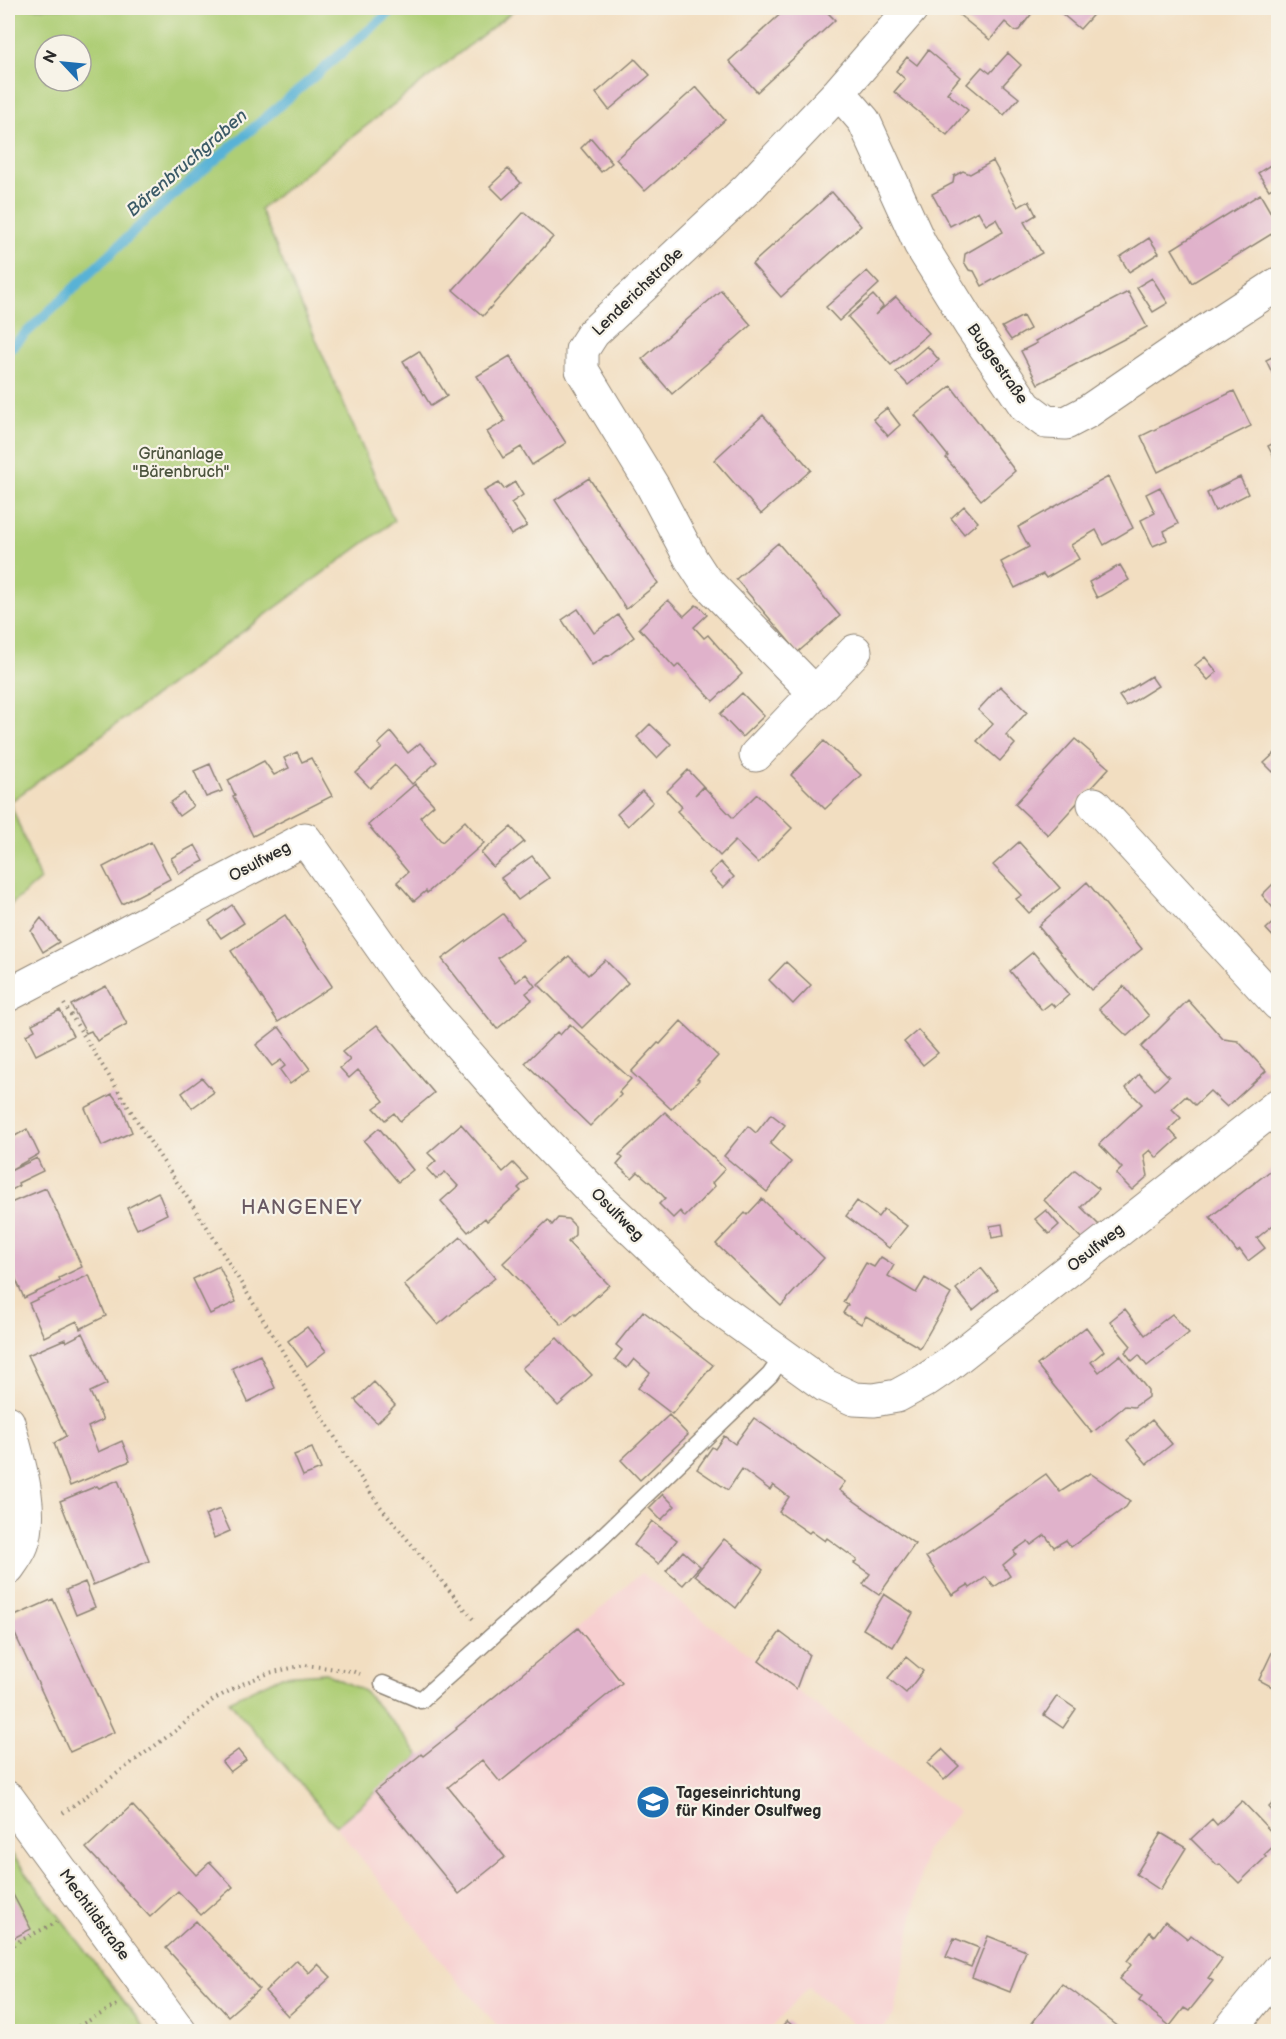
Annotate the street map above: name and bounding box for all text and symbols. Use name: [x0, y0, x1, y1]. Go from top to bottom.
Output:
north arrow: [33, 33, 93, 93]
text: N: [40, 48, 62, 67]
water label: Bärenbruchgraben: [122, 105, 252, 221]
street label: Lenderichstraße: [589, 244, 688, 340]
street label: Buggestraße: [962, 320, 1032, 408]
park label: Grünanlage "Bärenbruch": [133, 445, 229, 482]
street label: Osulfweg: [226, 838, 294, 886]
street label: Osulfweg: [587, 1185, 647, 1245]
district label: HANGENEY: [241, 1196, 363, 1220]
street label: Osulfweg: [1064, 1220, 1128, 1276]
school or university icon: Tageseinrichtung für Kinder Osulfweg: [635, 1784, 671, 1820]
place label: Tageseinrichtung für Kinder Osulfweg: [676, 1784, 821, 1821]
street label: Mechtildstraße: [55, 1866, 134, 1965]

